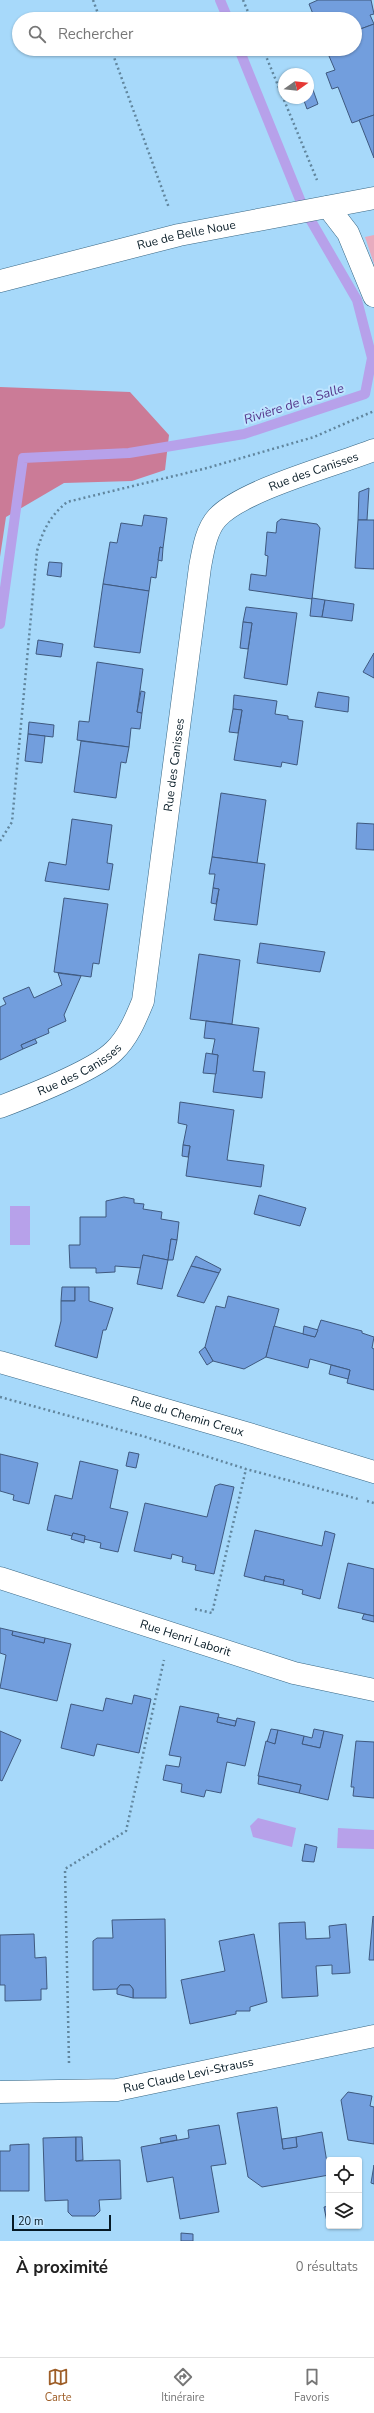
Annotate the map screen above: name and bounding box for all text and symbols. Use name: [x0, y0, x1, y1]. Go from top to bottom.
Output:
search box: [12, 12, 362, 56]
icon: search: [26, 23, 48, 45]
text: Rechercher: [58, 24, 133, 44]
north arrow: [278, 68, 314, 104]
street label: Rue de Belle Noue: [135, 216, 237, 253]
water label: Rivière de la Salle: [242, 379, 347, 429]
street label: Rue des Canisses: [266, 448, 361, 495]
street label: Rue des Canisses: [160, 717, 188, 813]
street label: Rue des Canisses: [35, 1040, 125, 1099]
street label: Rue du Chemin Creux: [129, 1392, 246, 1440]
street label: Rue Henri Laborit: [138, 1616, 234, 1660]
street label: Rue Claude Levi-Strauss: [122, 2053, 255, 2096]
map controls: [326, 2157, 362, 2229]
button: locate: [326, 2157, 362, 2193]
button: layers: [326, 2193, 362, 2229]
scale bar: [12, 2213, 111, 2232]
text: 20 m: [18, 2214, 43, 2229]
text: À proximité: [16, 2256, 108, 2279]
text: 0 résultats: [296, 2258, 358, 2276]
tab: Carte: [45, 2366, 72, 2405]
tab: Itinéraire: [161, 2366, 205, 2405]
tab: Favoris: [294, 2366, 329, 2405]

